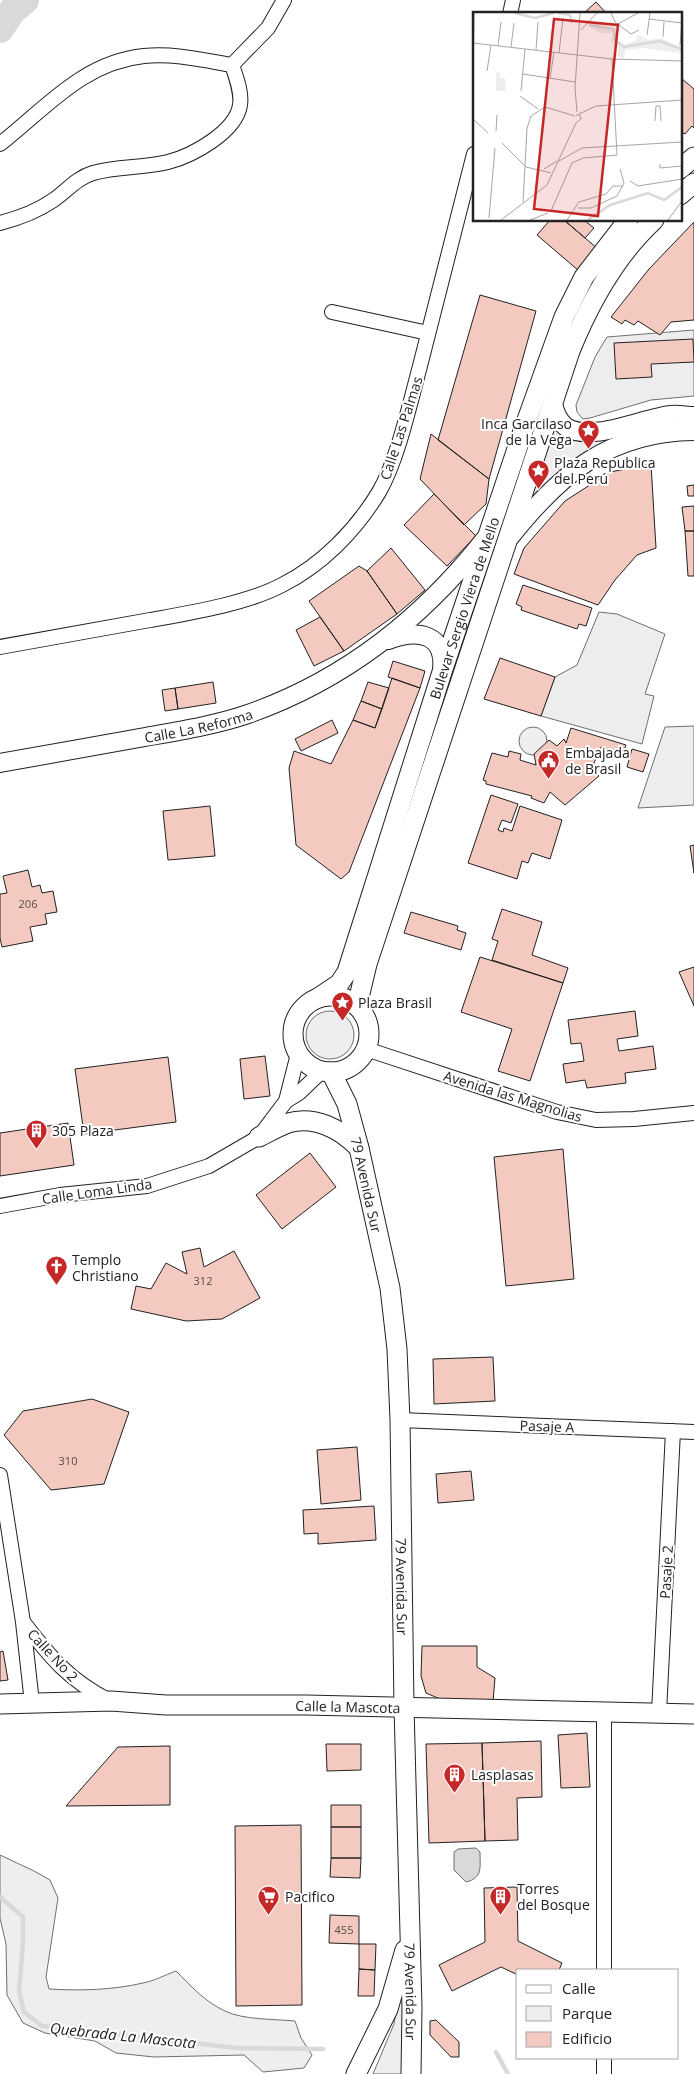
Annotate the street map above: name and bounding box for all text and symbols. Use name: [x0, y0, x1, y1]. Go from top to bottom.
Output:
inset map: [473, 12, 682, 221]
street label: Calle Las Palmas: [375, 374, 427, 482]
place label: Inca Garcilaso de la Vega: [481, 414, 572, 449]
place icon: Inca Garcilaso de la Vega: [576, 419, 600, 450]
place label: Plaza Republica del Perú: [554, 453, 656, 488]
place icon: Plaza Republica del Perú: [526, 458, 550, 489]
street label: Bulevar Sergio Viera de Mello: [425, 514, 503, 701]
street label: Calle La Reforma: [143, 704, 255, 746]
place label: Embajada de Brasil: [565, 743, 630, 778]
public building icon: Embajada de Brasil: [537, 748, 561, 779]
house number: 206: [19, 896, 37, 911]
place icon: Plaza Brasil: [330, 990, 354, 1021]
place label: Plaza Brasil: [358, 993, 432, 1012]
street label: Avenida las Magnolias: [441, 1066, 585, 1126]
building icon: 305 Plaza: [24, 1118, 48, 1149]
place label: 305 Plaza: [52, 1121, 114, 1140]
street label: 79 Avenida Sur: [347, 1135, 387, 1235]
street label: Calle Loma Linda: [41, 1174, 153, 1208]
place label: Templo Christiano: [72, 1250, 139, 1285]
church icon: Templo Christiano: [44, 1255, 68, 1286]
house number: 312: [194, 1273, 212, 1288]
street label: Pasaje A: [519, 1416, 575, 1436]
house number: 310: [59, 1453, 77, 1468]
street label: 79 Avenida Sur: [392, 1538, 413, 1636]
street label: Pasaje 2: [655, 1545, 677, 1599]
street label: Calle No 2: [24, 1624, 82, 1686]
street label: Calle la Mascota: [295, 1695, 401, 1717]
building icon: Lasplasas: [443, 1762, 467, 1793]
place label: Lasplasas: [471, 1765, 534, 1784]
place label: Torres del Bosque: [517, 1879, 590, 1914]
supermarket icon: Pacifico: [257, 1884, 281, 1915]
building icon: Torres del Bosque: [489, 1884, 513, 1915]
place label: Pacifico: [285, 1887, 335, 1906]
house number: 455: [335, 1922, 353, 1937]
street label: 79 Avenida Sur: [401, 1943, 422, 2041]
legend: [516, 1969, 679, 2059]
text: Calle: [562, 1978, 596, 1998]
text: Parque: [562, 2003, 612, 2023]
water label: Quebrada La Mascota: [49, 2017, 198, 2053]
text: Edificio: [562, 2028, 612, 2048]

